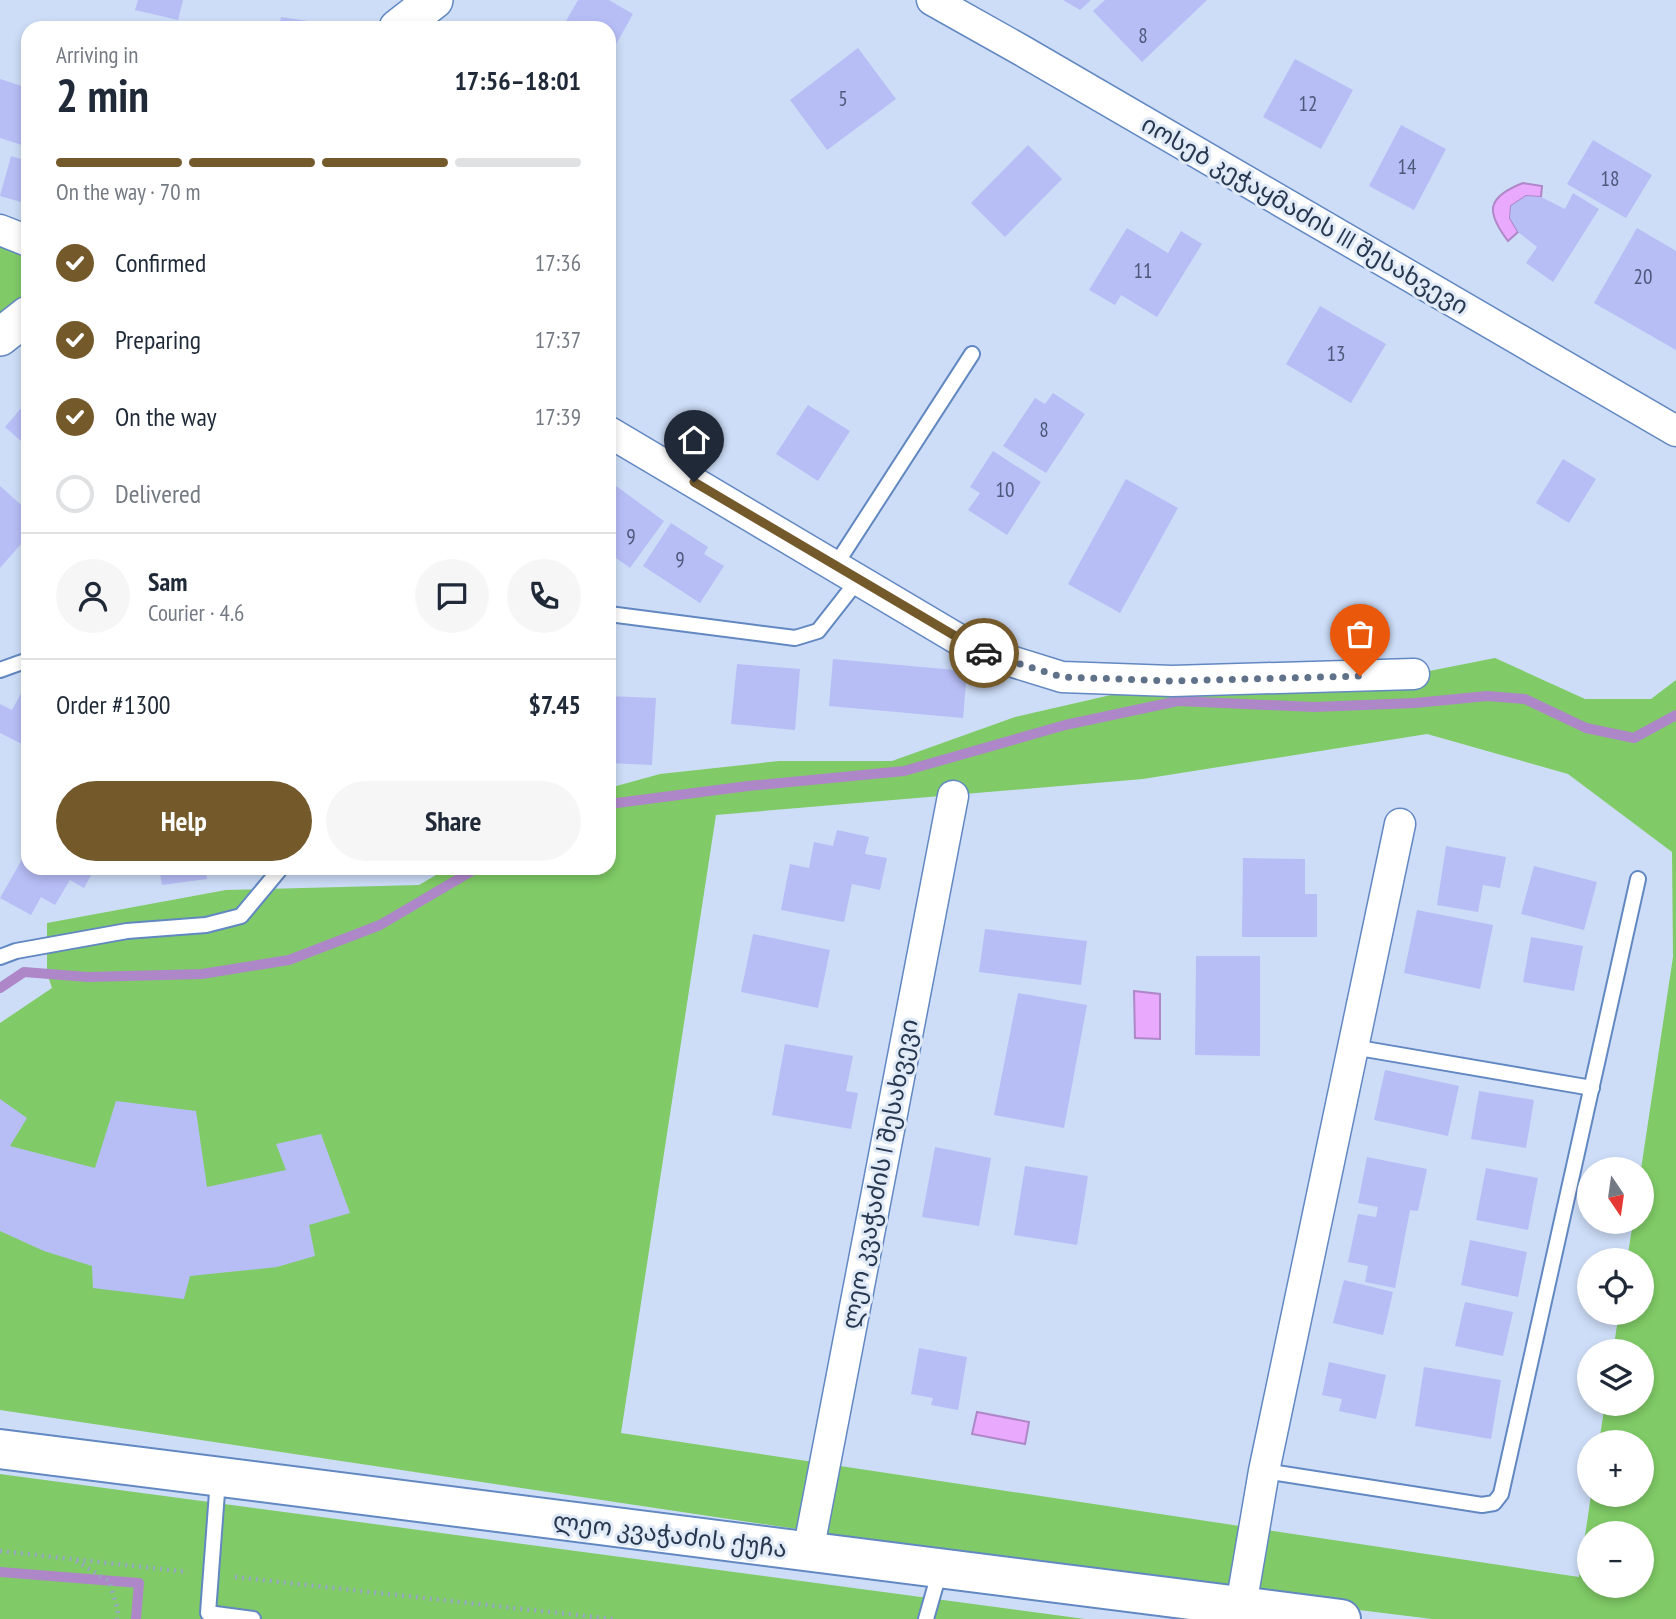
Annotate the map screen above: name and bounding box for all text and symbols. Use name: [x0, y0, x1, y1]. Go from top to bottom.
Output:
house number: 8: [1138, 22, 1148, 49]
text: Arriving in: [56, 40, 138, 69]
text: 17:56–18:01: [454, 64, 581, 97]
text: 2 min: [56, 65, 149, 125]
house number: 5: [838, 85, 848, 112]
house number: 12: [1299, 90, 1317, 117]
street label: იოსებ კეჭაყმაძის III შესახვევი: [1136, 108, 1474, 321]
house number: 14: [1398, 153, 1417, 180]
house number: 18: [1601, 165, 1619, 192]
text: On the way · 70 m: [56, 177, 200, 206]
icon: check: [56, 244, 94, 282]
text: Confirmed: [115, 246, 206, 279]
text: 17:36: [535, 248, 581, 277]
house number: 11: [1134, 257, 1152, 284]
house number: 20: [1634, 263, 1652, 290]
icon: check: [56, 321, 94, 359]
text: Preparing: [115, 323, 201, 356]
text: 17:37: [535, 325, 581, 354]
house number: 13: [1327, 340, 1345, 367]
icon: check: [56, 398, 94, 436]
text: On the way: [115, 400, 217, 433]
text: 17:39: [535, 402, 581, 431]
pin: [664, 410, 724, 482]
house number: 8: [1039, 416, 1049, 443]
icon: home: [675, 421, 713, 459]
house number: 10: [996, 476, 1014, 503]
text: Delivered: [115, 477, 201, 510]
house number: 9: [626, 523, 636, 550]
house number: 9: [675, 546, 685, 573]
button: person: [56, 559, 130, 633]
button: chat: [415, 559, 489, 633]
button: phone: [507, 559, 581, 633]
text: Sam: [148, 565, 187, 598]
text: Courier · 4.6: [148, 598, 244, 627]
pin: [1330, 604, 1390, 676]
icon: bag: [1341, 615, 1379, 653]
courier: [949, 618, 1019, 688]
icon: car: [965, 634, 1003, 672]
text: Order #1300: [56, 688, 171, 721]
text: $7.45: [528, 688, 581, 721]
button: Help: [56, 781, 312, 861]
button: Share: [326, 781, 581, 861]
street label: ლეო კვაჭაძის I შესახვევი: [834, 1016, 925, 1332]
north arrow: [1577, 1157, 1654, 1234]
map controls: [1577, 1157, 1654, 1598]
button: locate: [1577, 1248, 1654, 1325]
button: layers: [1577, 1339, 1654, 1416]
button: +: [1577, 1430, 1654, 1507]
street label: ლეო კვაჭაძის ქუჩა: [551, 1505, 789, 1564]
button: −: [1577, 1521, 1654, 1598]

